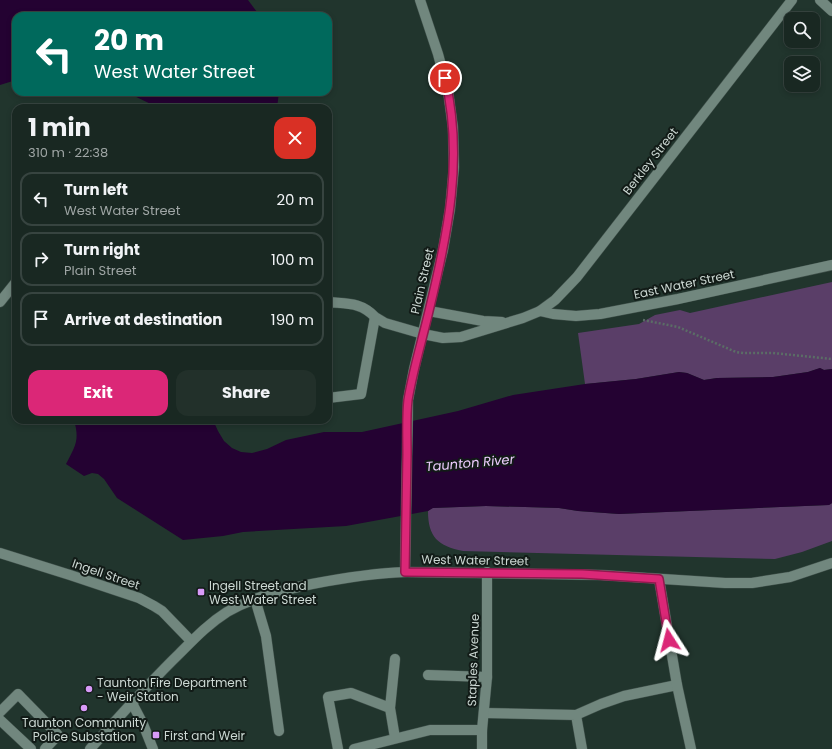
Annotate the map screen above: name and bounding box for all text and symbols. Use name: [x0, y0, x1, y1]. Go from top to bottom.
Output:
map controls: [784, 12, 820, 92]
button: search: [784, 12, 820, 48]
text: 20 m: [94, 21, 164, 60]
icon: left: [28, 28, 80, 80]
button: layers: [784, 56, 820, 92]
text: West Water Street: [94, 59, 255, 84]
pin: [428, 61, 462, 95]
icon: arrive: [434, 67, 456, 89]
text: 1 min: [28, 111, 91, 144]
button: close: [274, 117, 316, 159]
street label: Berkley Street: [618, 124, 682, 198]
text: 310 m · 22:38: [28, 143, 108, 162]
text: Turn left: [64, 179, 128, 200]
icon: left: [30, 188, 52, 210]
text: 20 m: [276, 189, 314, 210]
text: West Water Street: [64, 201, 180, 220]
text: Turn right: [64, 239, 140, 260]
street label: Plain Street: [406, 246, 438, 316]
icon: right: [30, 248, 52, 270]
text: 100 m: [271, 249, 314, 270]
text: Plain Street: [64, 261, 137, 280]
street label: East Water Street: [632, 265, 736, 303]
icon: arrive: [30, 308, 52, 330]
text: Arrive at destination: [64, 309, 222, 330]
text: 190 m: [271, 309, 314, 330]
button: Exit: [28, 370, 168, 416]
button: Share: [176, 370, 316, 416]
water label: Taunton River: [425, 450, 516, 476]
street label: West Water Street: [421, 551, 529, 569]
street label: Ingell Street: [70, 554, 142, 594]
place label: Ingell Street and West Water Street: [209, 577, 316, 608]
marker: Ingell Street and West Water Street: [196, 587, 206, 597]
street label: Staples Avenue: [463, 613, 483, 707]
position arrow: [648, 619, 690, 661]
place label: Taunton Fire Department - Weir Station: [97, 674, 247, 705]
marker: Taunton Fire Department - Weir Station: [84, 684, 94, 694]
marker: Taunton Community Police Substation: [79, 703, 89, 713]
place label: Taunton Community Police Substation: [22, 714, 146, 745]
place label: First and Weir: [164, 727, 246, 744]
marker: First and Weir: [151, 730, 161, 740]

